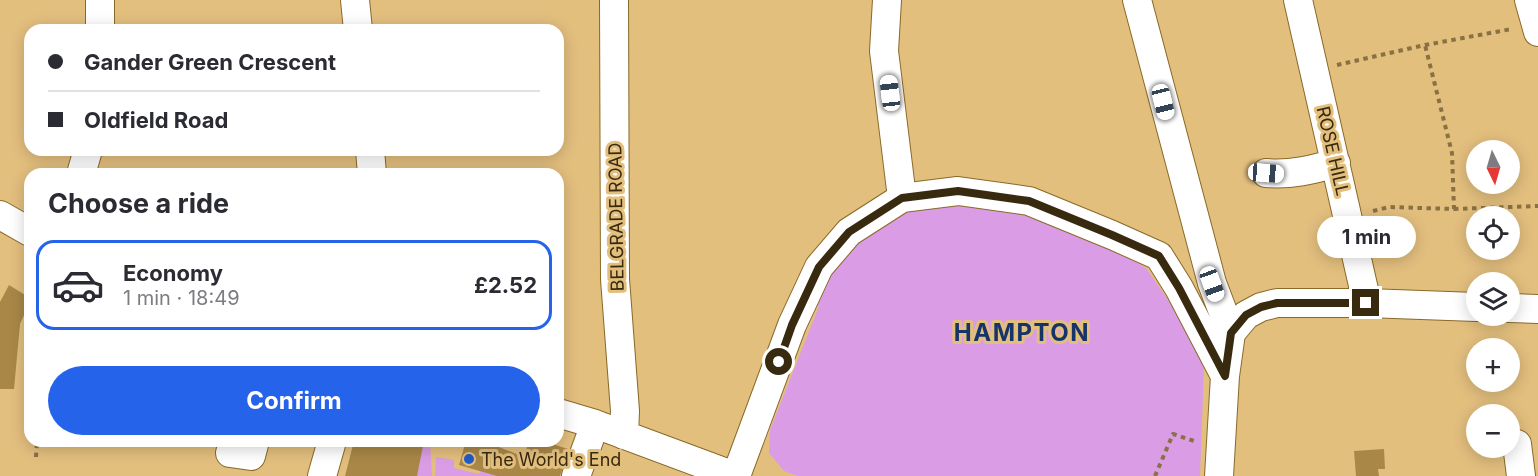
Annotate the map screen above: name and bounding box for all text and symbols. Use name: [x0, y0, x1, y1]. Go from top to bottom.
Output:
text: Gander Green Crescent: [84, 49, 336, 75]
car: [879, 74, 901, 112]
car: [1150, 82, 1176, 122]
street label: ROSE HILL: [1312, 104, 1354, 198]
text: Oldfield Road: [84, 107, 228, 133]
north arrow: [1466, 140, 1520, 194]
map controls: [1466, 140, 1520, 458]
street label: BELGRADE ROAD: [604, 142, 628, 292]
car: [1247, 163, 1285, 183]
text: Choose a ride: [48, 187, 229, 220]
button: locate: [1466, 206, 1520, 260]
callout: 1 min: [1316, 216, 1416, 258]
text: 1 min: [1342, 225, 1391, 249]
icon: car: [51, 258, 105, 312]
text: Economy: [123, 260, 223, 286]
car: [1197, 264, 1227, 304]
text: £2.52: [474, 272, 537, 298]
button: layers: [1466, 272, 1520, 326]
text: 1 min · 18:49: [123, 286, 240, 310]
route end: [1352, 289, 1379, 316]
district label: HAMPTON: [954, 318, 1090, 347]
button: +: [1466, 338, 1520, 392]
route start: [765, 348, 792, 375]
button: Confirm: [48, 366, 540, 435]
button: −: [1466, 404, 1520, 458]
place label: The World's End: [481, 449, 621, 470]
marker: The World's End: [462, 452, 476, 466]

